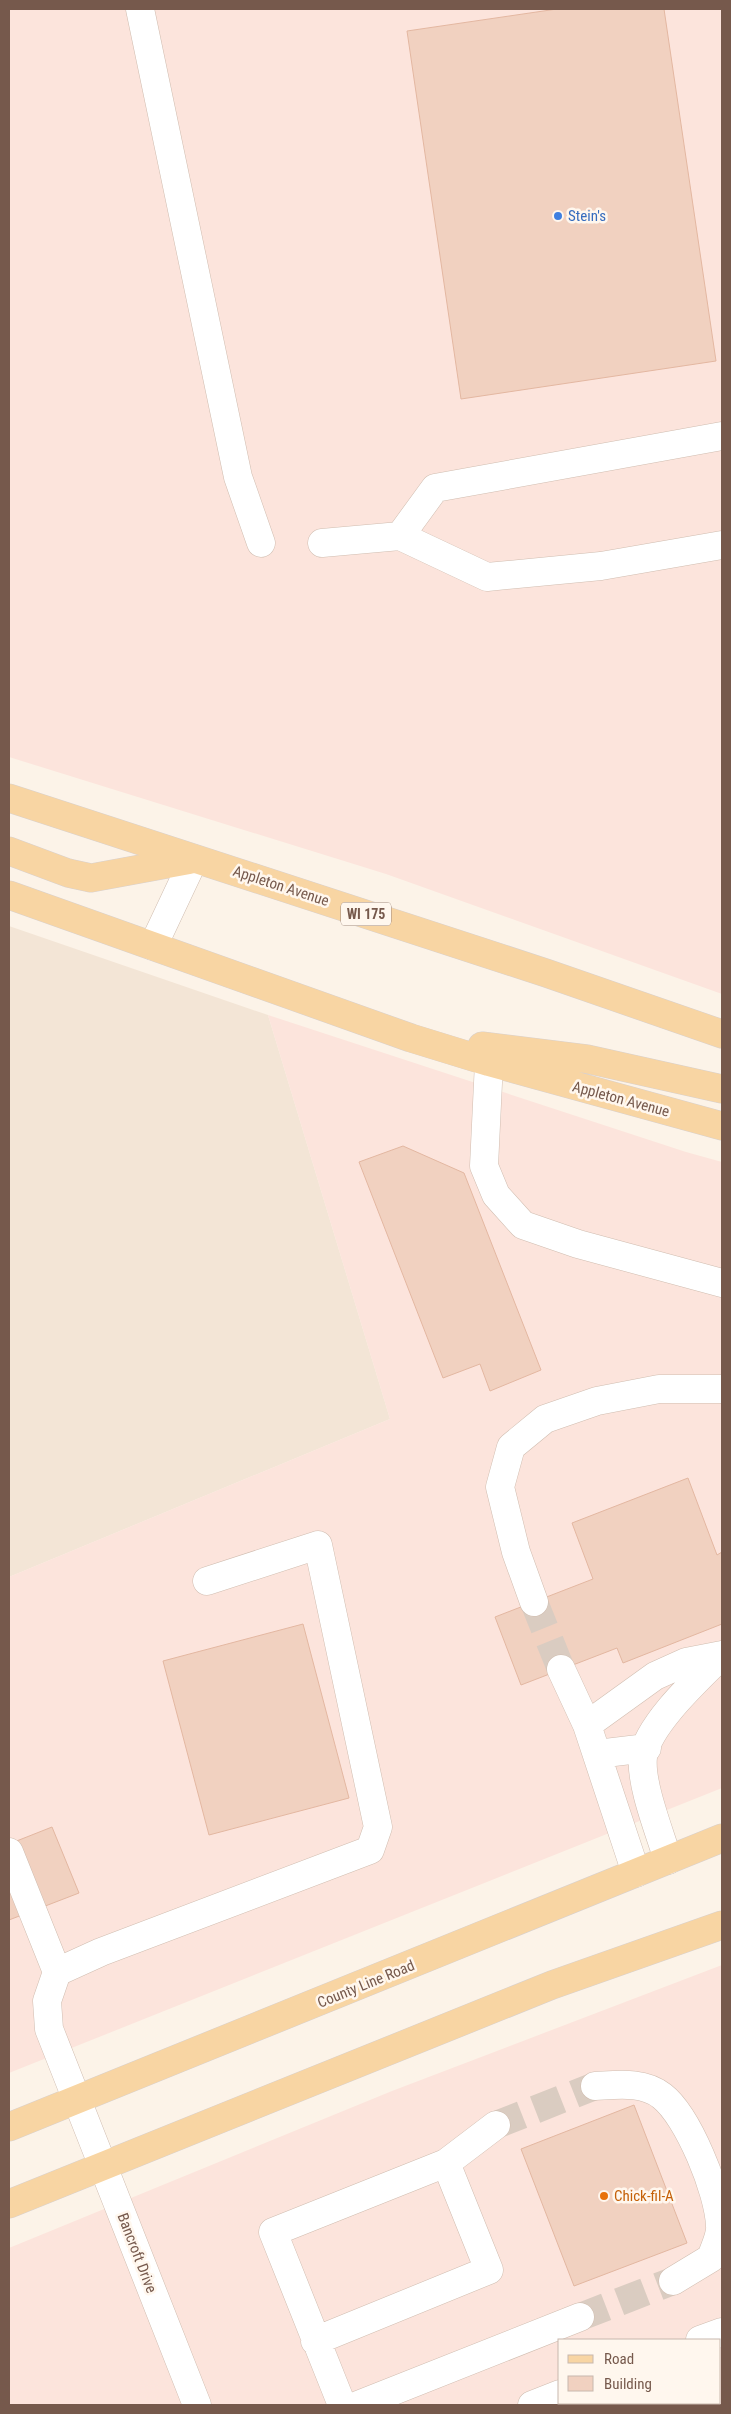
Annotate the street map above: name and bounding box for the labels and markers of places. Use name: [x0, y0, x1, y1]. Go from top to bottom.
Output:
place label: Stein's: [568, 207, 606, 225]
marker: Stein's: [552, 210, 564, 222]
place label: Chick-fil-A: [614, 2187, 674, 2205]
marker: Chick-fil-A: [598, 2190, 610, 2202]

